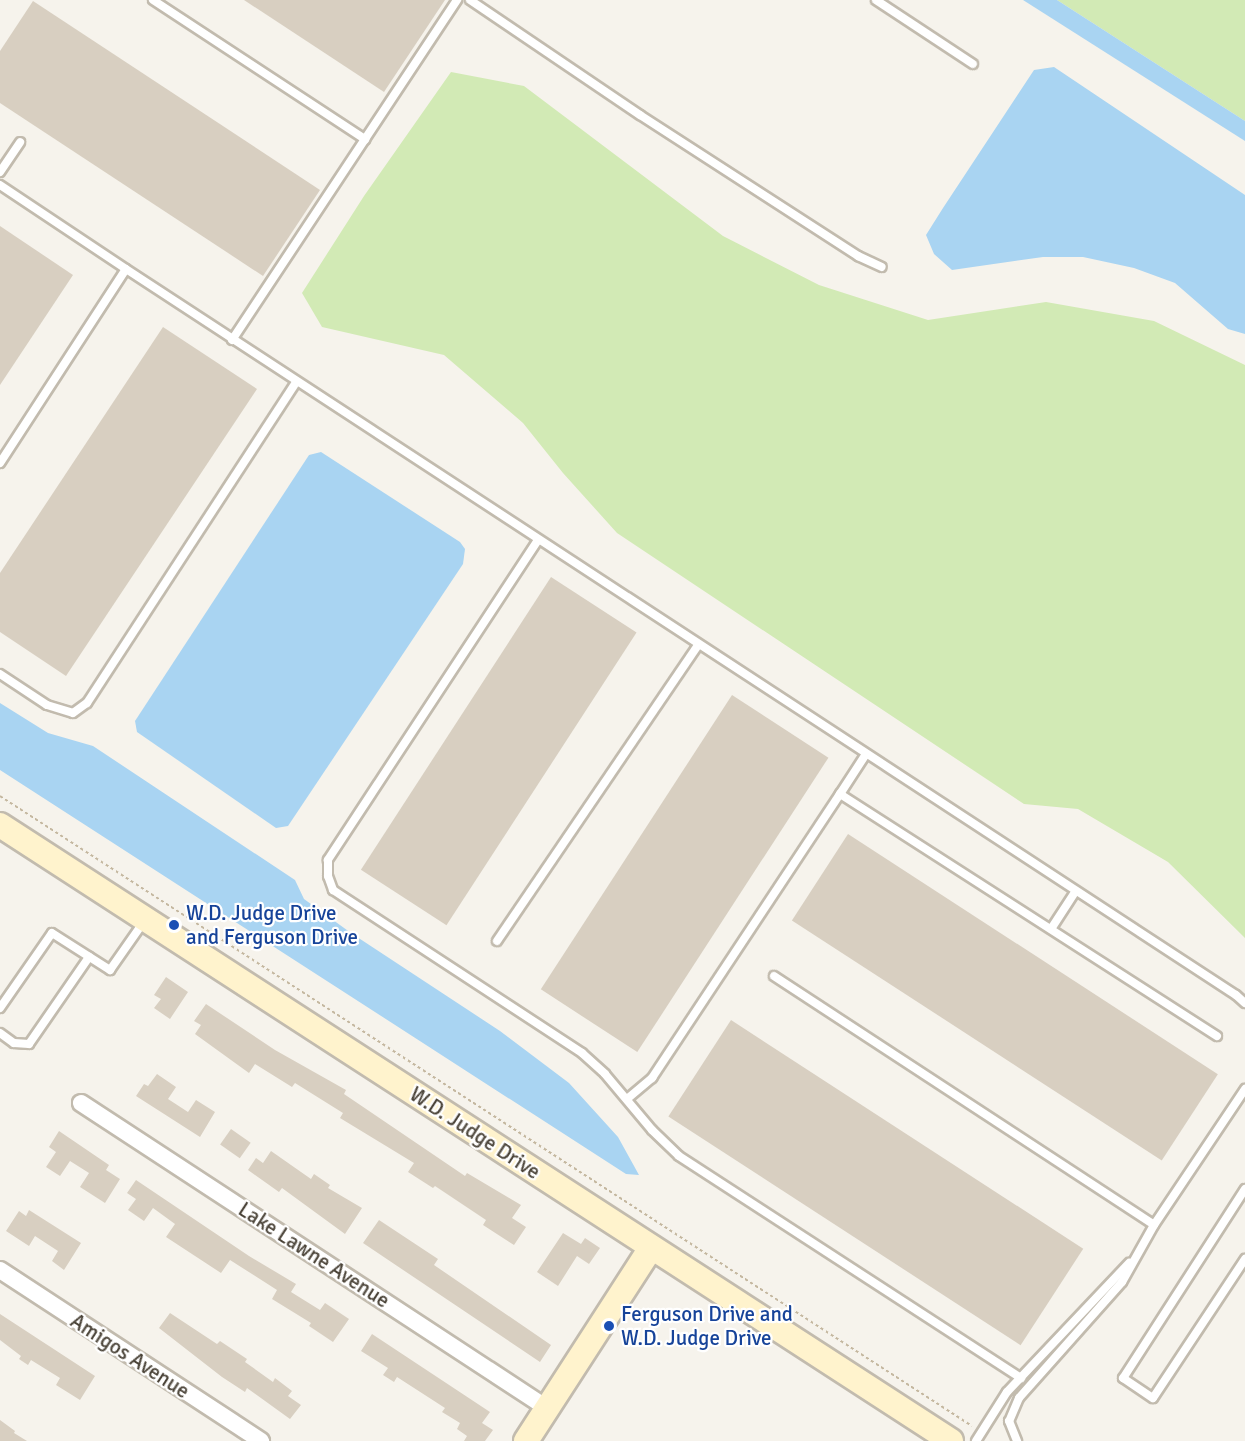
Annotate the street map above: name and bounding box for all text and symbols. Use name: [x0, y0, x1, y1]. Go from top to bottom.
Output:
place label: W.D. Judge Drive and Ferguson Drive: [186, 900, 358, 950]
marker: W.D. Judge Drive and Ferguson Drive: [167, 918, 181, 932]
street label: W.D. Judge Drive: [405, 1081, 545, 1185]
street label: Lake Lawne Avenue: [234, 1197, 394, 1313]
place label: Ferguson Drive and W.D. Judge Drive: [621, 1301, 793, 1351]
street label: Amigos Avenue: [66, 1308, 194, 1404]
marker: Ferguson Drive and W.D. Judge Drive: [602, 1319, 616, 1333]

